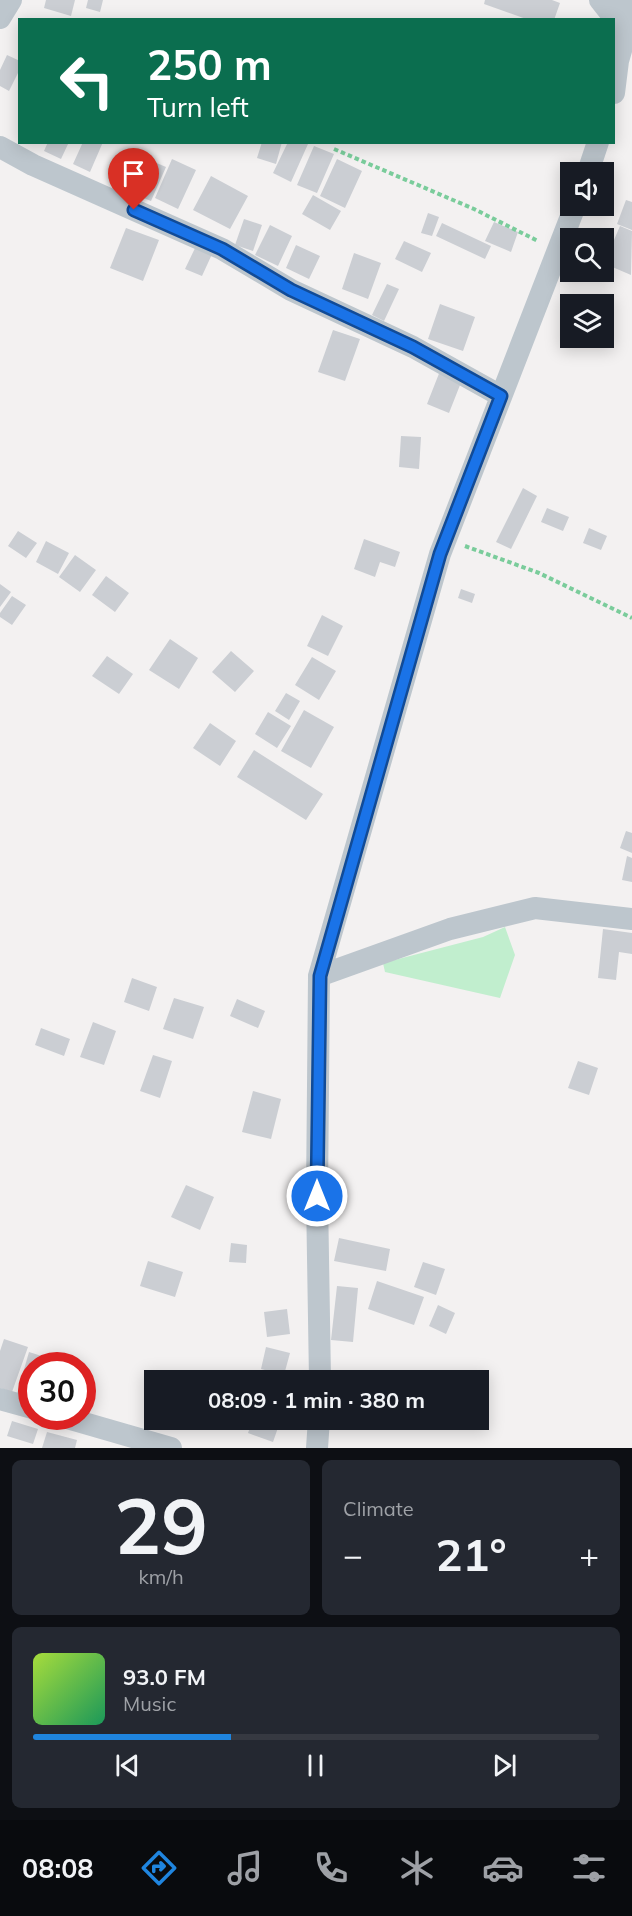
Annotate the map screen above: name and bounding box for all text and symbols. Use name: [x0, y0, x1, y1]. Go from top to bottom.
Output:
text: 250 m: [147, 38, 272, 91]
icon: left: [48, 42, 126, 120]
text: Turn left: [147, 90, 249, 124]
pin: [108, 148, 159, 210]
icon: arrive: [117, 157, 150, 190]
map controls: [560, 162, 614, 348]
button: sound: [560, 162, 614, 216]
button: search: [560, 228, 614, 282]
button: layers: [560, 294, 614, 348]
position arrow: [285, 1164, 349, 1228]
speed limit sign: 30: [18, 1352, 96, 1430]
text: 08:09 · 1 min · 380 m: [208, 1386, 425, 1414]
text: 29: [114, 1476, 208, 1574]
text: Climate: [343, 1496, 414, 1521]
text: 21°: [435, 1526, 507, 1582]
text: −: [343, 1534, 363, 1575]
text: +: [579, 1534, 599, 1575]
text: km/h: [138, 1564, 184, 1589]
text: 93.0 FM: [123, 1663, 206, 1691]
text: Music: [123, 1691, 176, 1716]
icon: previous: [111, 1749, 144, 1782]
icon: pause: [299, 1749, 332, 1782]
icon: next: [488, 1749, 521, 1782]
icon: directions: [138, 1847, 180, 1889]
icon: music: [224, 1847, 266, 1889]
icon: phone: [310, 1847, 352, 1889]
icon: climate: [396, 1847, 438, 1889]
icon: car: [482, 1847, 524, 1889]
icon: filters: [568, 1847, 610, 1889]
text: 08:08: [22, 1851, 94, 1885]

